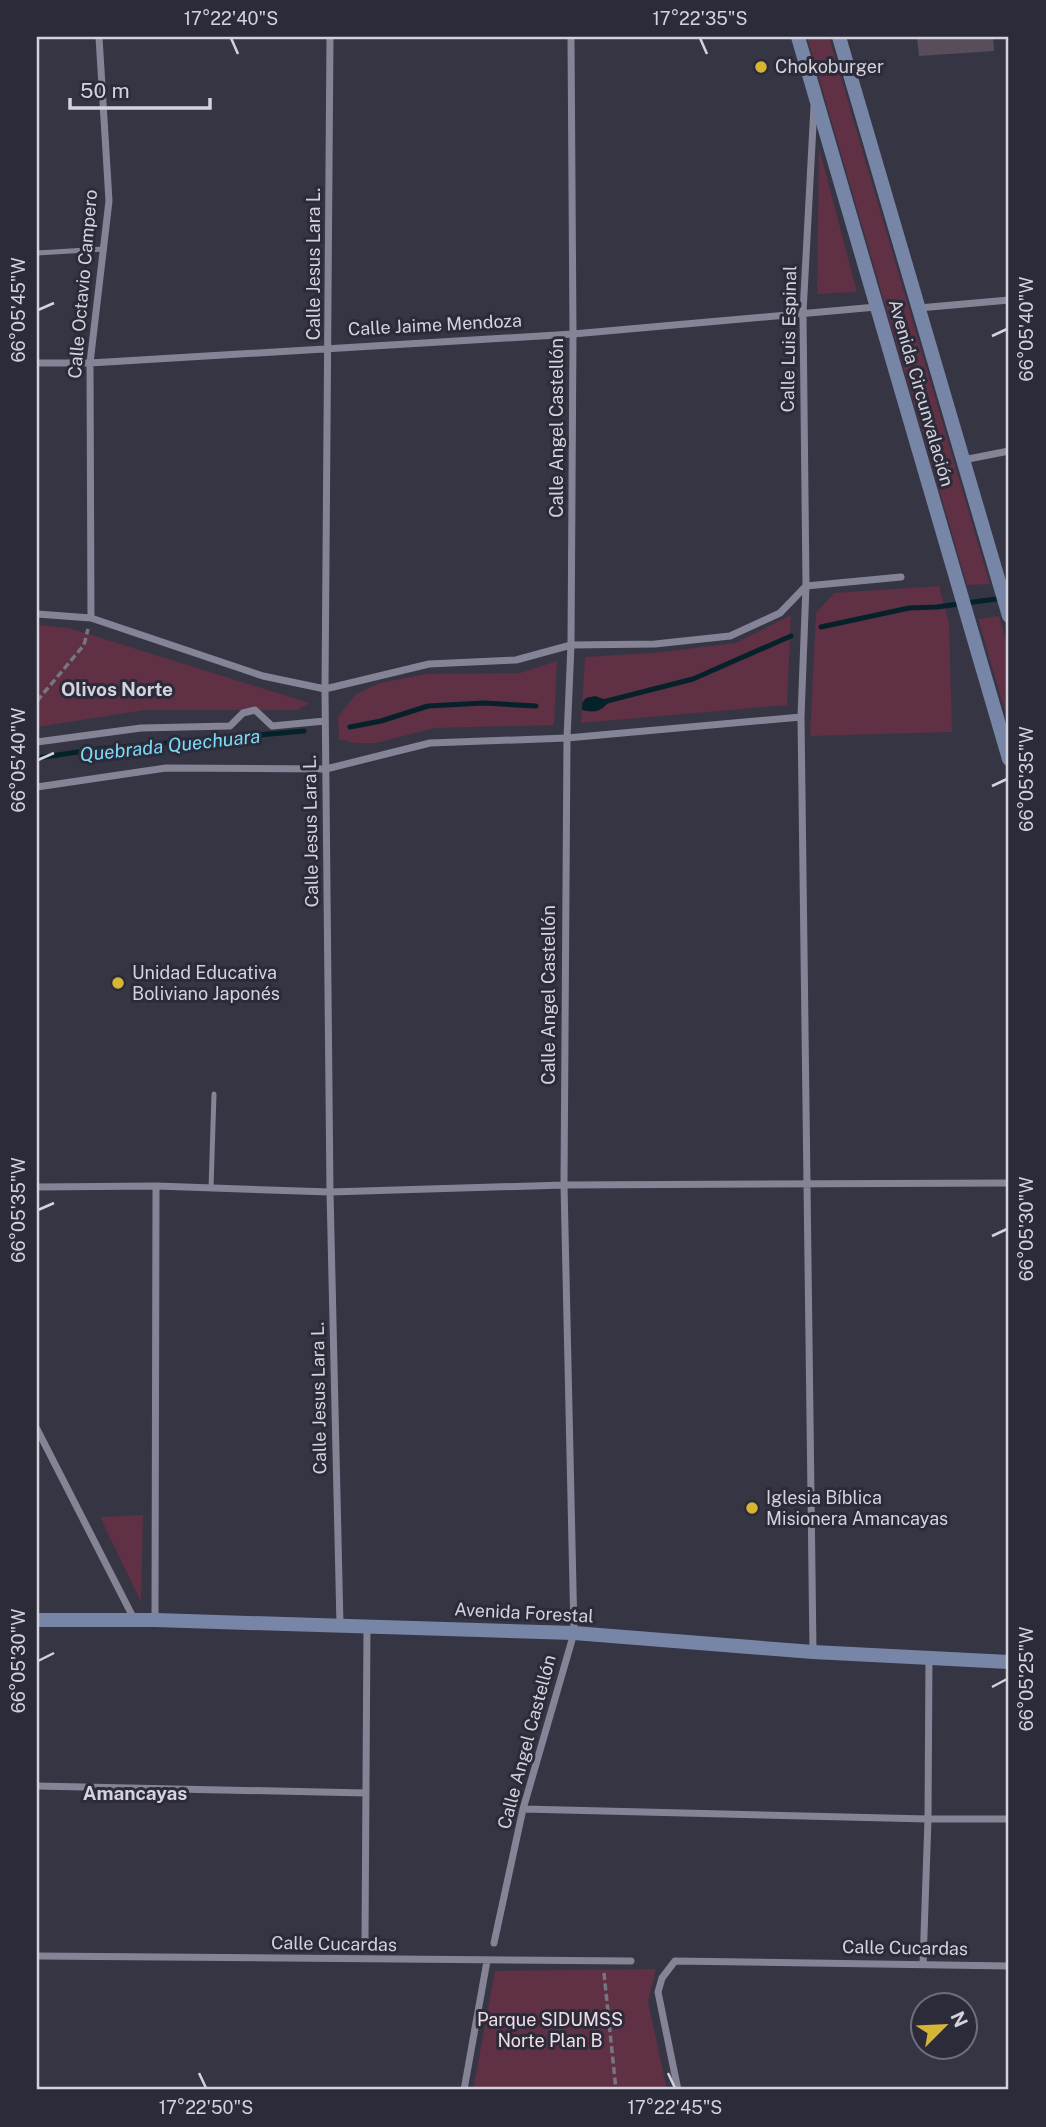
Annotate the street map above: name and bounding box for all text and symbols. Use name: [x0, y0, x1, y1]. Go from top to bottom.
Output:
text: 17°22'40"S: [184, 8, 278, 29]
text: 17°22'35"S: [653, 8, 747, 29]
place label: Chokoburger: [775, 56, 884, 77]
marker: Chokoburger: [753, 59, 769, 75]
scale bar: [70, 66, 210, 110]
text: 50 m: [80, 78, 130, 103]
street label: Calle Jesus Lara L.: [303, 188, 324, 340]
street label: Calle Octavio Campero: [64, 189, 101, 379]
text: 66°05'45"W: [8, 257, 29, 363]
street label: Calle Luis Espinal: [777, 265, 800, 413]
text: 66°05'40"W: [1016, 277, 1037, 381]
street label: Avenida Circunvalación: [885, 297, 958, 489]
street label: Calle Jaime Mendoza: [347, 309, 523, 340]
street label: Calle Angel Castellón: [546, 338, 567, 518]
district label: Olivos Norte: [61, 678, 173, 700]
text: 66°05'40"W: [8, 708, 29, 812]
water label: Quebrada Quechuara: [79, 725, 261, 765]
text: 66°05'35"W: [1016, 726, 1037, 832]
street label: Calle Jesus Lara L.: [299, 755, 322, 907]
street label: Calle Angel Castellón: [538, 905, 559, 1085]
place label: Unidad Educativa Boliviano Japonés: [132, 962, 280, 1004]
marker: Unidad Educativa Boliviano Japonés: [110, 975, 126, 991]
text: 66°05'35"W: [8, 1157, 29, 1263]
text: 66°05'30"W: [1016, 1177, 1037, 1281]
street label: Calle Jesus Lara L.: [307, 1322, 330, 1474]
place label: Iglesia Bíblica Misionera Amancayas: [766, 1487, 948, 1529]
marker: Iglesia Bíblica Misionera Amancayas: [744, 1500, 760, 1516]
street label: Avenida Forestal: [454, 1598, 594, 1627]
text: 66°05'30"W: [8, 1609, 29, 1713]
text: 66°05'25"W: [1016, 1627, 1037, 1731]
street label: Calle Angel Castellón: [493, 1652, 560, 1831]
district label: Amancayas: [83, 1782, 187, 1804]
street label: Calle Cucardas: [271, 1932, 397, 1955]
street label: Calle Cucardas: [842, 1936, 968, 1959]
north arrow: [909, 1990, 979, 2060]
text: N: [946, 2008, 973, 2030]
park label: Parque SIDUMSS Norte Plan B: [477, 2009, 623, 2051]
text: 17°22'50"S: [159, 2097, 253, 2118]
text: 17°22'45"S: [628, 2097, 722, 2118]

